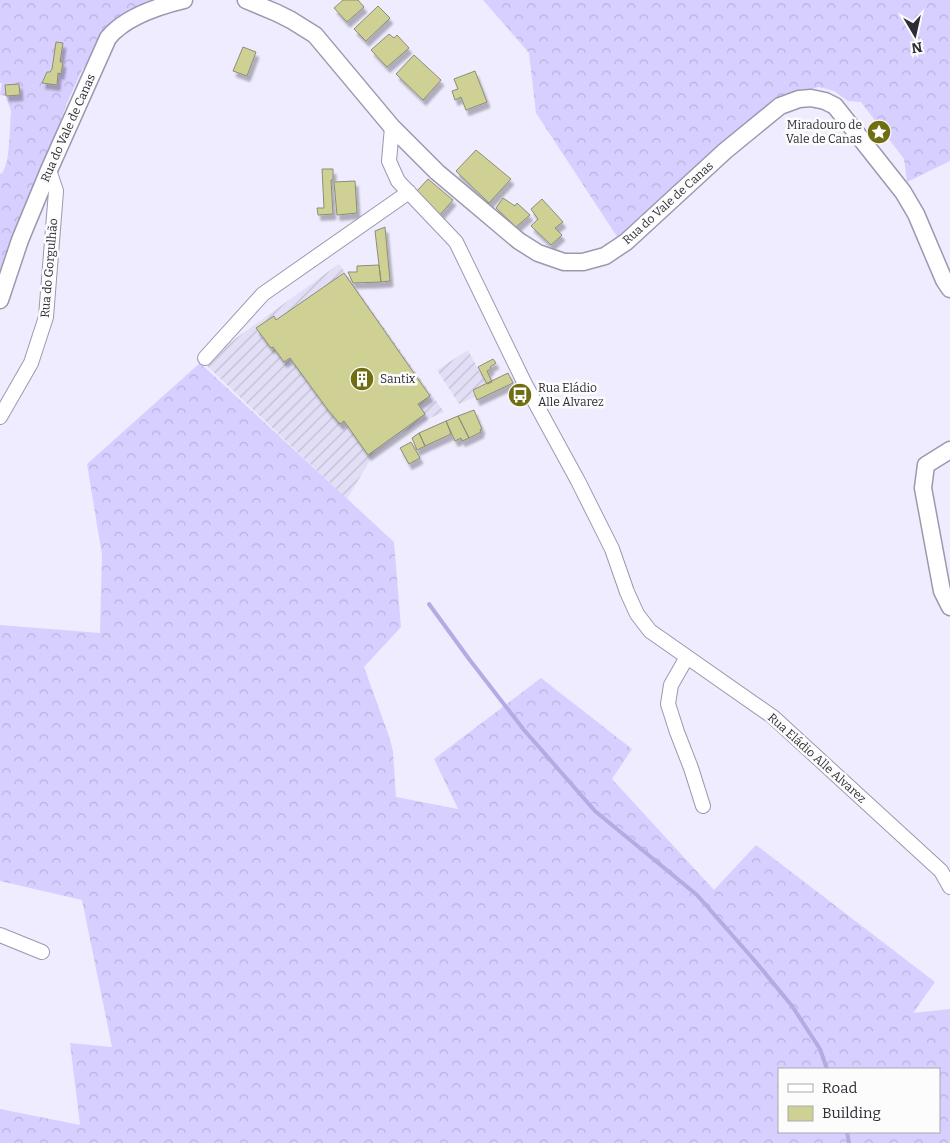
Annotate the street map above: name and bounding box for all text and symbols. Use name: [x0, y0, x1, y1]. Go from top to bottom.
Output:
north arrow: [890, 10, 940, 60]
text: N: [910, 38, 924, 57]
street label: Rua do Vale de Canas: [38, 72, 98, 184]
place label: Miradouro de Vale de Canas: [786, 118, 862, 146]
place icon: Miradouro de Vale de Canas: [866, 119, 892, 145]
street label: Rua do Vale de Canas: [620, 159, 716, 247]
street label: Rua do Gorgulhão: [38, 218, 60, 318]
building icon: Santix: [349, 366, 375, 392]
place label: Santix: [380, 372, 416, 386]
place label: Rua Eládio Alle Alvarez: [538, 381, 604, 409]
bus stop icon: Rua Eládio Alle Alvarez: [507, 382, 533, 408]
street label: Rua Eládio Alle Alvarez: [765, 710, 869, 806]
legend: [778, 1068, 940, 1133]
text: Road: [822, 1079, 857, 1097]
text: Building: [822, 1104, 881, 1122]

